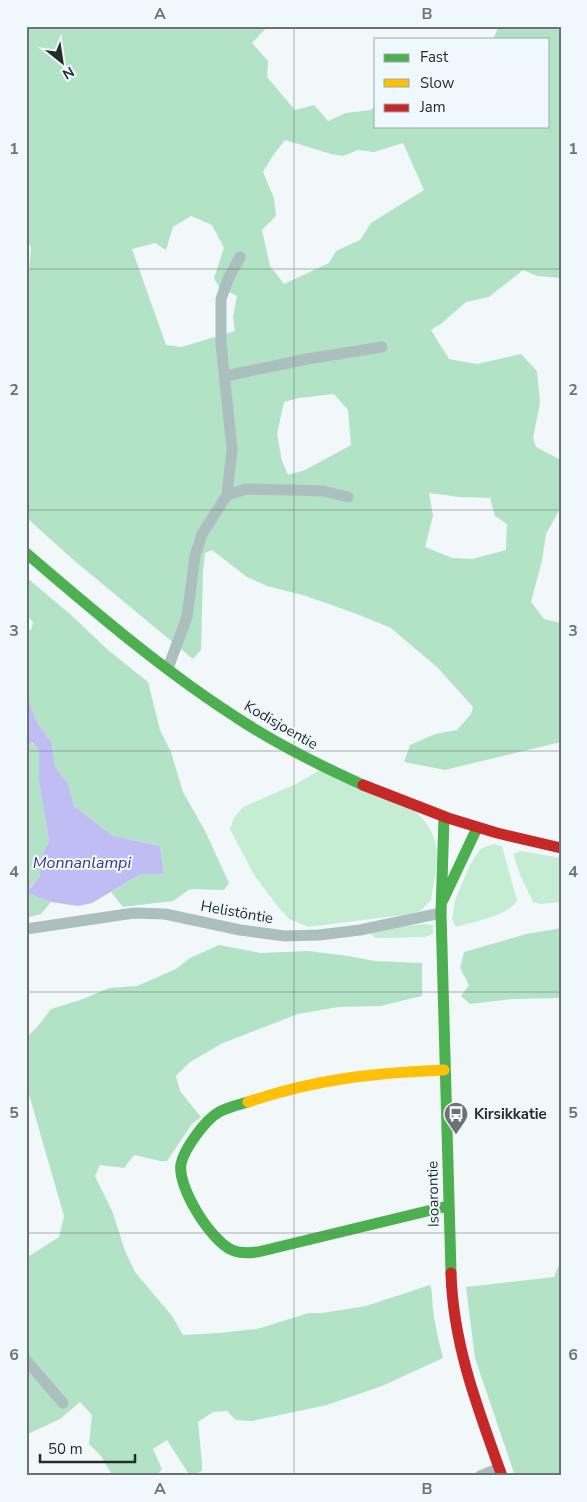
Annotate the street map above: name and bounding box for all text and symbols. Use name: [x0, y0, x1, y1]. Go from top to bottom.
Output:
text: A: [154, 3, 166, 25]
text: B: [421, 3, 433, 25]
north arrow: [38, 38, 88, 88]
legend: [374, 38, 550, 128]
text: Fast: [420, 47, 449, 67]
text: N: [59, 62, 78, 84]
text: Slow: [420, 73, 455, 93]
text: Jam: [419, 97, 446, 117]
text: 1: [9, 138, 19, 160]
text: 1: [568, 138, 578, 160]
text: 2: [9, 379, 19, 401]
text: 2: [568, 379, 578, 401]
text: 3: [9, 620, 19, 642]
text: 3: [568, 620, 578, 642]
street label: Kodisjoentie: [240, 696, 322, 754]
water label: Monnanlampi: [33, 852, 131, 874]
text: 4: [9, 861, 19, 883]
text: 4: [568, 861, 578, 883]
street label: Helistöntie: [199, 896, 275, 928]
bus stop icon: Kirsikkatie: [443, 1101, 469, 1135]
text: 5: [9, 1102, 19, 1124]
text: 5: [568, 1102, 578, 1124]
place label: Kirsikkatie: [474, 1104, 547, 1124]
street label: Isoarontie: [422, 1161, 444, 1227]
text: 6: [9, 1344, 19, 1366]
text: 6: [568, 1344, 578, 1366]
scale bar: [40, 1432, 135, 1464]
text: 50 m: [48, 1439, 83, 1459]
text: A: [154, 1478, 166, 1500]
text: B: [421, 1478, 433, 1500]

